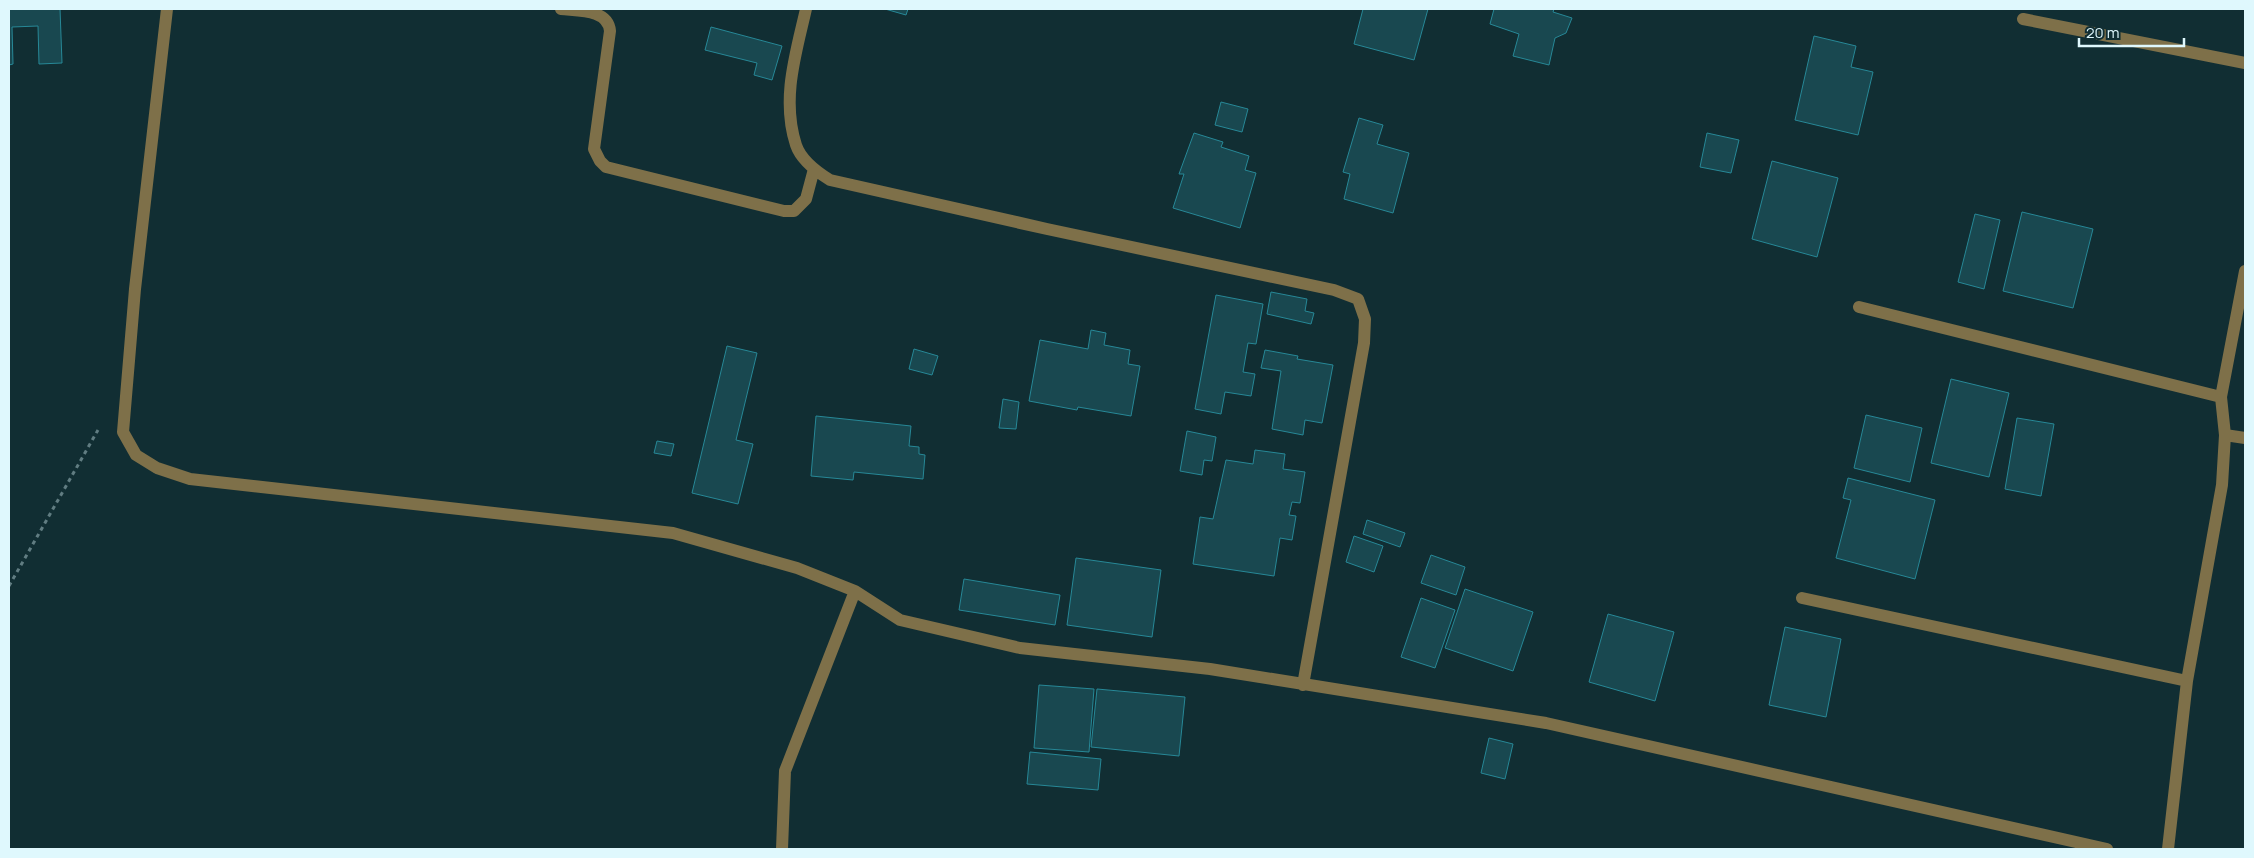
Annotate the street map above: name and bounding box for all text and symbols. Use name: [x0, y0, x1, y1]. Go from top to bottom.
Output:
scale bar: [2079, 15, 2184, 47]
text: 20 m: [2086, 22, 2119, 43]

